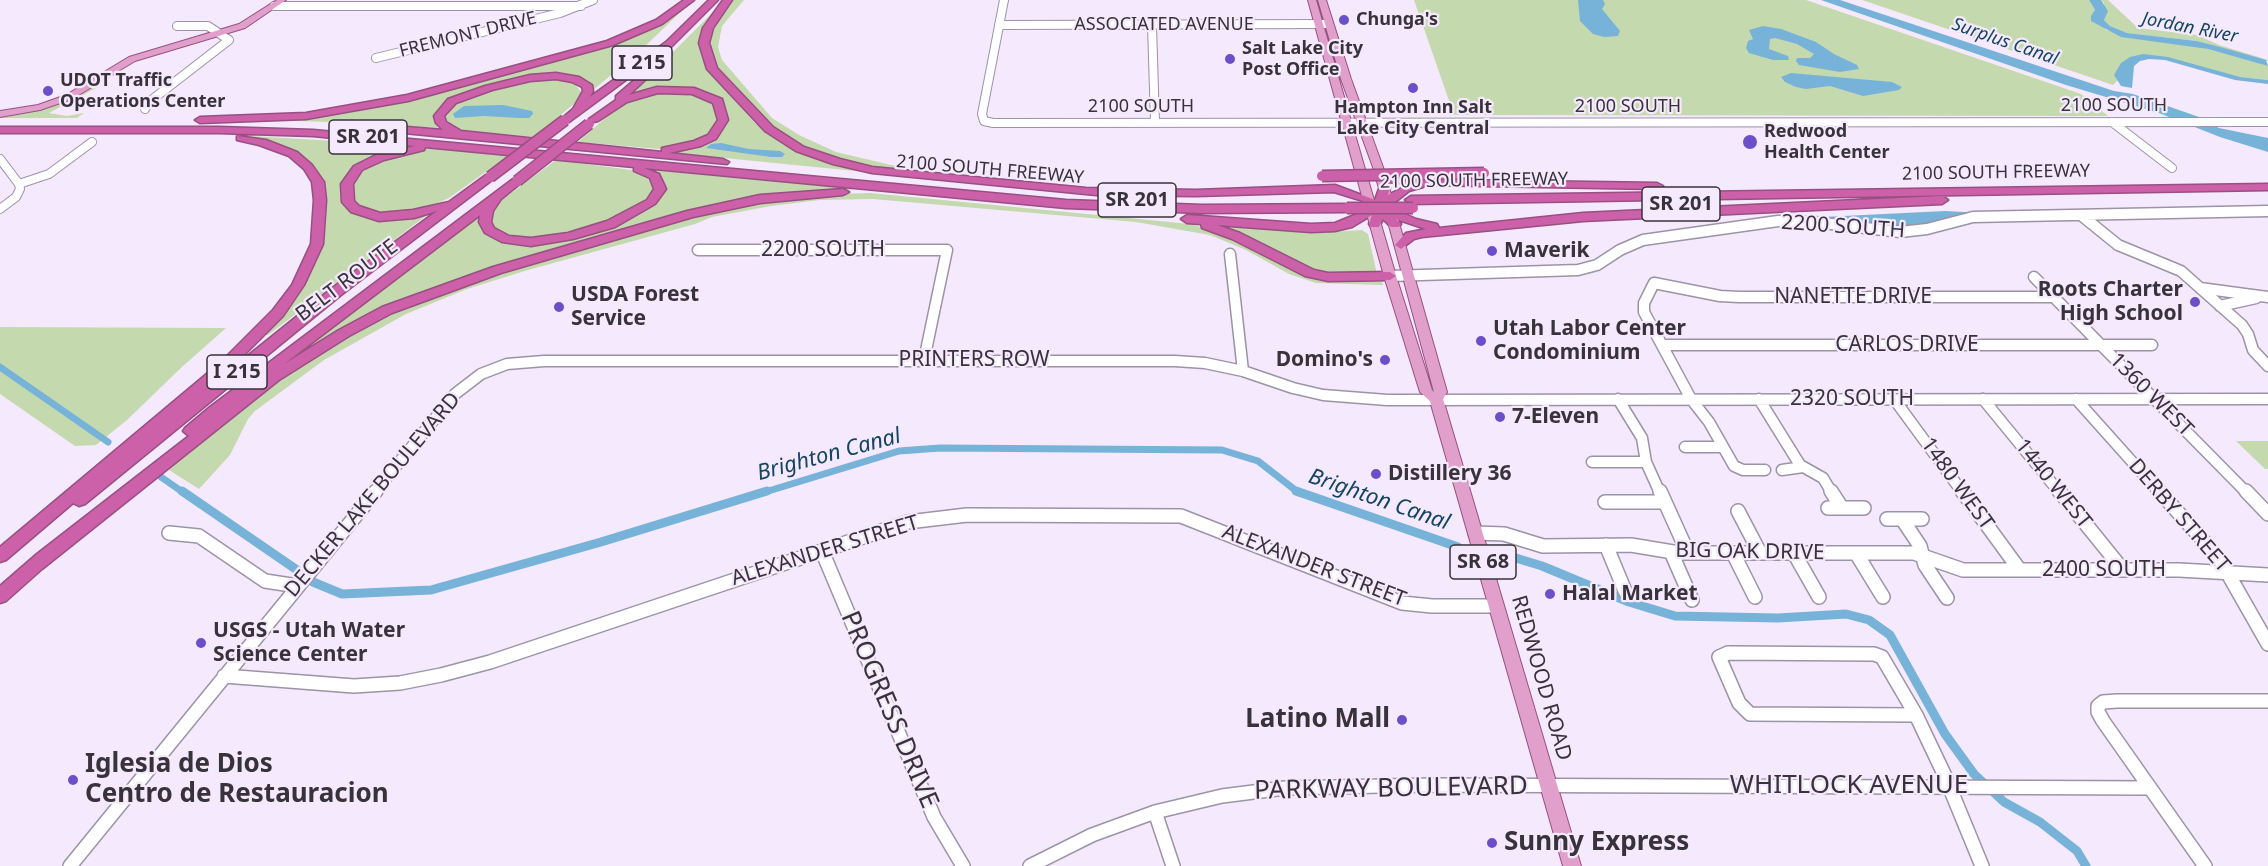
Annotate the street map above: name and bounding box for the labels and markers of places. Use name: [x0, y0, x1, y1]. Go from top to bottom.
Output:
place label: Chunga's: [1356, 9, 1438, 31]
marker: Chunga's: [1337, 13, 1351, 27]
place label: Salt Lake City Post Office: [1242, 38, 1363, 80]
marker: Salt Lake City Post Office: [1223, 52, 1237, 66]
place label: UDOT Traffic Operations Center: [60, 70, 225, 112]
marker: Hampton Inn Salt Lake City Central: [1406, 81, 1420, 95]
marker: UDOT Traffic Operations Center: [41, 84, 55, 98]
place label: Hampton Inn Salt Lake City Central: [1334, 97, 1492, 140]
place label: Redwood Health Center: [1764, 121, 1889, 164]
marker: Redwood Health Center: [1741, 133, 1759, 151]
place label: Maverik: [1504, 238, 1590, 264]
marker: Maverik: [1485, 244, 1499, 258]
place label: Roots Charter High School: [2038, 277, 2183, 327]
place label: USDA Forest Service: [571, 282, 699, 332]
marker: Roots Charter High School: [2188, 295, 2202, 309]
marker: USDA Forest Service: [552, 300, 566, 314]
place label: Utah Labor Center Condominium: [1493, 316, 1686, 366]
marker: Utah Labor Center Condominium: [1474, 334, 1488, 348]
place label: Domino's: [1276, 347, 1373, 373]
marker: Domino's: [1378, 353, 1392, 367]
place label: 7-Eleven: [1512, 404, 1599, 430]
marker: 7-Eleven: [1493, 410, 1507, 424]
place label: Distillery 36: [1388, 461, 1512, 487]
marker: Distillery 36: [1369, 467, 1383, 481]
place label: Halal Market: [1562, 581, 1698, 607]
marker: Halal Market: [1543, 587, 1557, 601]
place label: USGS - Utah Water Science Center: [213, 618, 405, 668]
marker: USGS - Utah Water Science Center: [194, 636, 208, 650]
place label: Latino Mall: [1245, 704, 1390, 736]
marker: Latino Mall: [1395, 713, 1409, 727]
place label: Iglesia de Dios Centro de Restauracion: [85, 749, 389, 810]
marker: Iglesia de Dios Centro de Restauracion: [66, 773, 80, 787]
place label: Sunny Express: [1504, 827, 1689, 859]
marker: Sunny Express: [1485, 836, 1499, 850]

